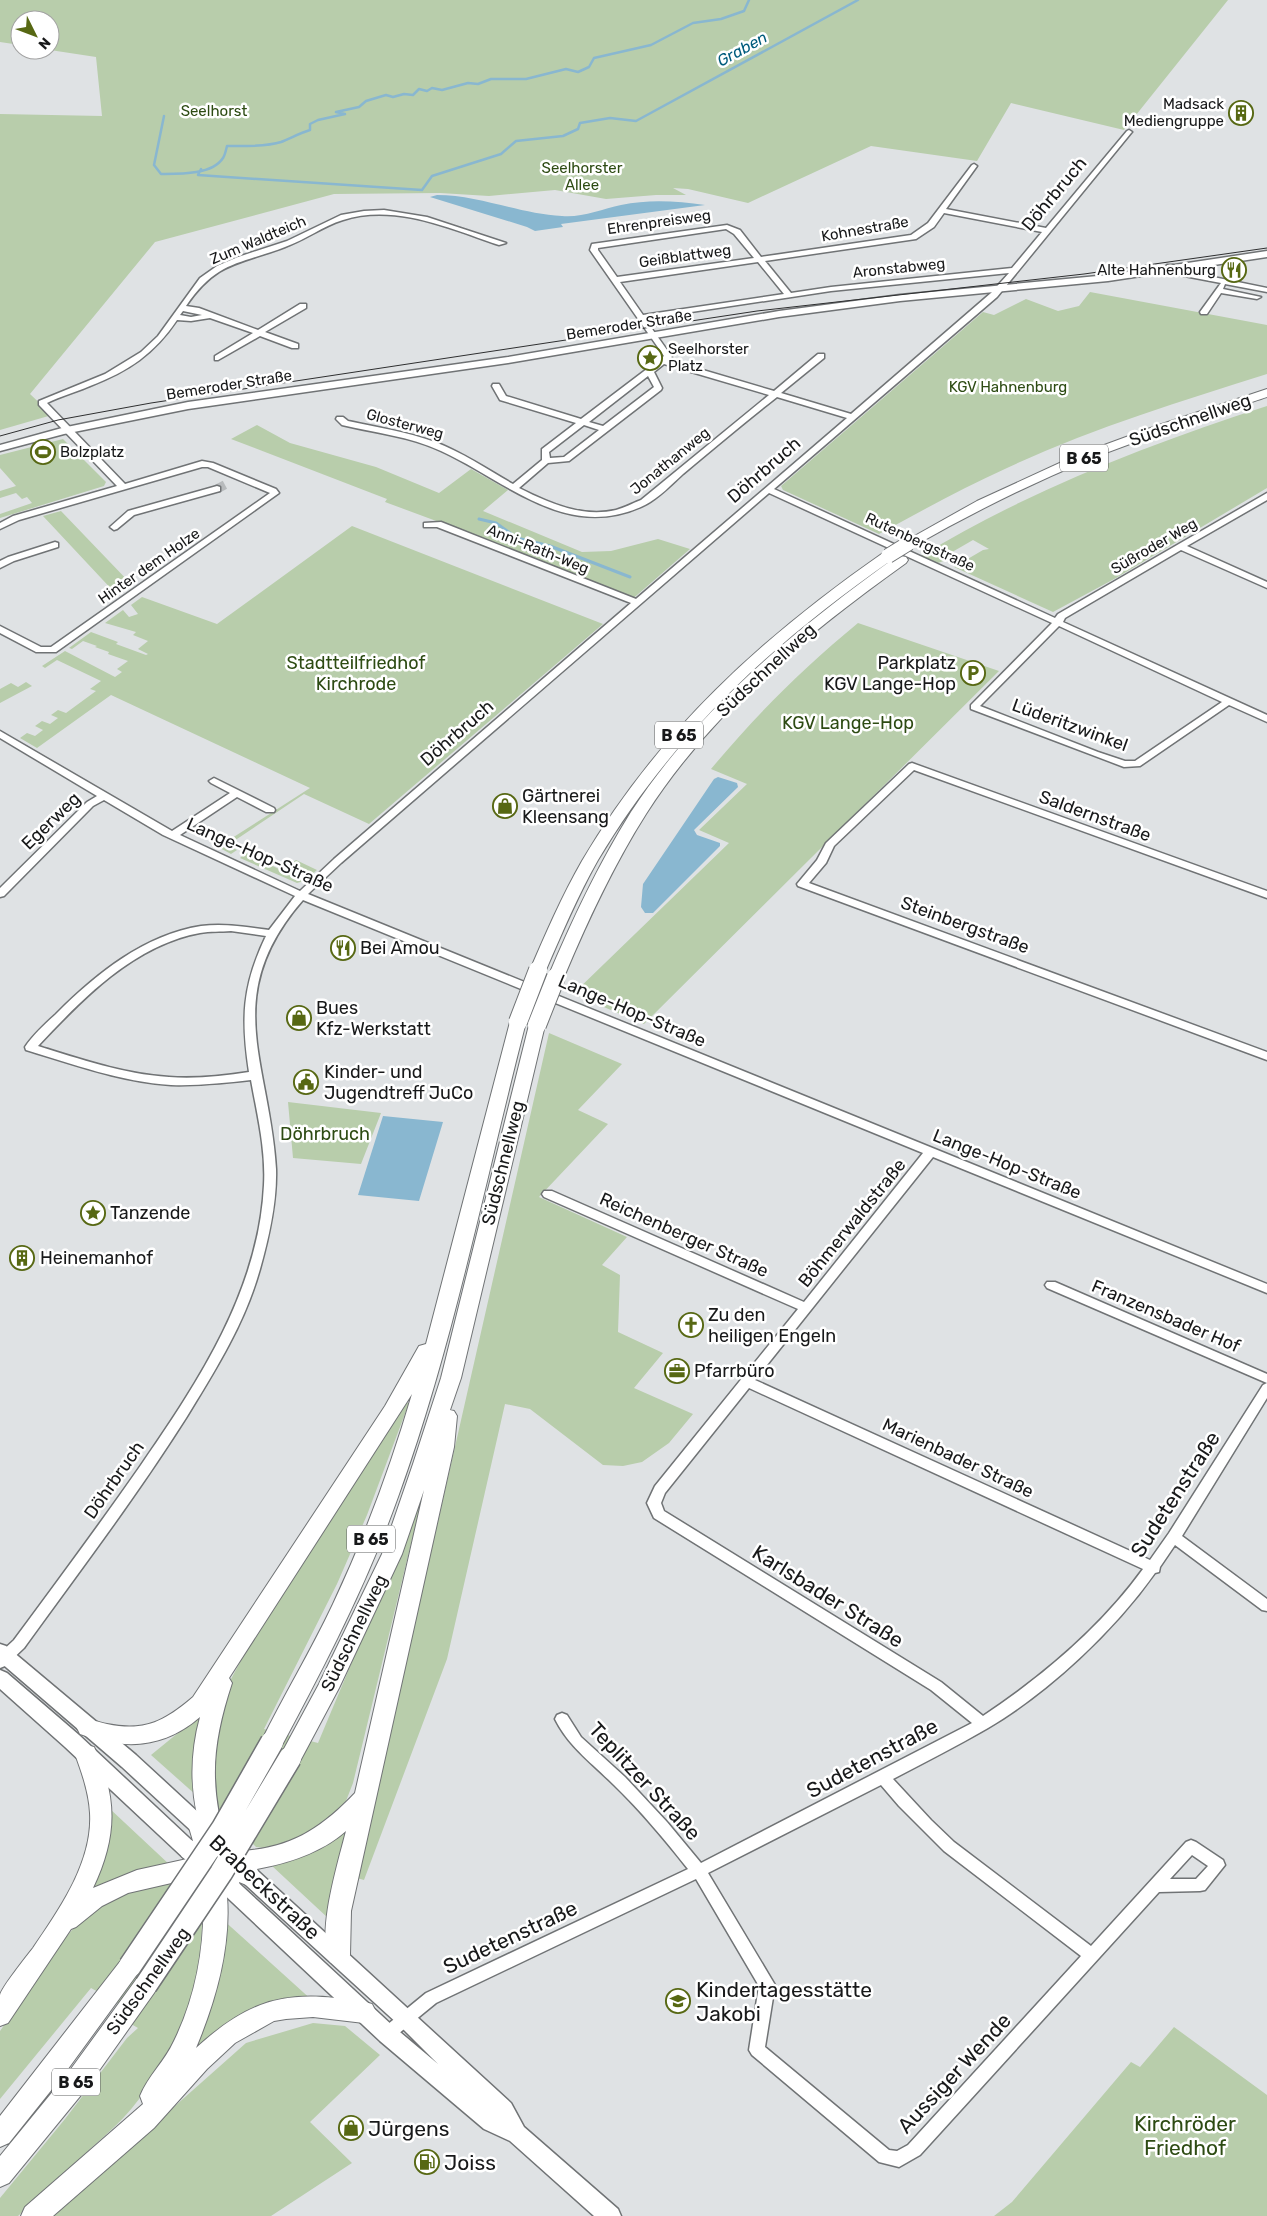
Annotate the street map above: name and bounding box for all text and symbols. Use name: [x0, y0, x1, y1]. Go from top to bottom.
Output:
north arrow: [10, 10, 60, 60]
water label: Graben: [714, 27, 770, 71]
text: N: [35, 34, 54, 53]
place label: Madsack Mediengruppe: [1124, 95, 1224, 130]
building icon: Madsack Mediengruppe: [1228, 100, 1254, 126]
park label: Seelhorst: [181, 102, 247, 120]
street label: Döhrbruch: [1017, 153, 1091, 235]
park label: Seelhorster Allee: [542, 159, 623, 194]
street label: Ehrenpreisweg: [606, 206, 712, 238]
street label: Zum Waldteich: [207, 212, 309, 268]
street label: Kohnestraße: [820, 212, 910, 246]
street label: Geißblattweg: [638, 241, 732, 271]
street label: Aronstabweg: [852, 254, 946, 282]
restaurant icon: Alte Hahnenburg: [1221, 257, 1247, 283]
place label: Alte Hahnenburg: [1097, 261, 1216, 279]
street label: Bemeroder Straße: [565, 306, 693, 344]
place label: Seelhorster Platz: [668, 340, 749, 375]
place icon: Seelhorster Platz: [637, 345, 663, 371]
street label: Bemeroder Straße: [165, 366, 293, 404]
park label: KGV Hahnenburg: [949, 378, 1067, 396]
street label: Südschnellweg: [1126, 389, 1254, 451]
street label: Glosterweg: [364, 405, 446, 443]
street label: Jonathanweg: [627, 424, 713, 498]
street label: Döhrbruch: [723, 432, 805, 508]
sports icon: Bolzplatz: [30, 439, 56, 465]
place label: Bolzplatz: [60, 443, 125, 461]
road number: B 65: [1060, 444, 1108, 472]
street label: Rutenbergstraße: [862, 509, 978, 575]
street label: Süßroder Weg: [1108, 514, 1200, 578]
street label: Anni-Rath-Weg: [485, 520, 591, 578]
street label: Hinter dem Holze: [95, 524, 203, 608]
street label: Südschnellweg: [712, 618, 820, 722]
park label: Stadtteilfriedhof Kirchrode: [287, 652, 425, 695]
place label: Parkplatz KGV Lange-Hop: [824, 652, 956, 695]
parking icon: Parkplatz KGV Lange-Hop: [960, 660, 986, 686]
street label: Lüderitzwinkel: [1009, 694, 1131, 756]
street label: Döhrbruch: [416, 695, 498, 771]
park label: KGV Lange-Hop: [782, 712, 914, 734]
road number: B 65: [655, 722, 703, 748]
place label: Gärtnerei Kleensang: [522, 785, 609, 828]
street label: Saldernstraße: [1036, 786, 1154, 846]
street label: Egerweg: [17, 788, 85, 854]
shop icon: Gärtnerei Kleensang: [492, 793, 518, 819]
street label: Lange-Hop-Straße: [183, 813, 337, 897]
street label: Steinbergstraße: [898, 892, 1032, 958]
restaurant icon: Bei Amou: [330, 935, 356, 961]
place label: Bei Amou: [360, 937, 440, 959]
street label: Lange-Hop-Straße: [555, 970, 709, 1052]
place label: Bues Kfz-Werkstatt: [316, 997, 431, 1040]
shop icon: Bues Kfz-Werkstatt: [286, 1005, 312, 1031]
place label: Kinder- und Jugendtreff JuCo: [324, 1061, 473, 1104]
public building icon: Kinder- und Jugendtreff JuCo: [293, 1069, 319, 1095]
street label: Südschnellweg: [477, 1098, 529, 1228]
park label: Döhrbruch: [280, 1123, 370, 1145]
street label: Lange-Hop-Straße: [930, 1124, 1084, 1204]
street label: Böhmerwaldstraße: [793, 1154, 911, 1292]
street label: Reichenberger Straße: [596, 1188, 772, 1282]
place icon: Tanzende: [80, 1200, 106, 1226]
place label: Tanzende: [110, 1202, 190, 1224]
building icon: Heinemanhof: [9, 1245, 35, 1271]
place label: Heinemanhof: [40, 1247, 153, 1269]
street label: Franzensbader Hof: [1088, 1275, 1244, 1357]
place label: Zu den heiligen Engeln: [708, 1304, 836, 1347]
church icon: Zu den heiligen Engeln: [678, 1312, 704, 1338]
office icon: Pfarrbüro: [664, 1358, 690, 1384]
place label: Pfarrbüro: [694, 1360, 775, 1382]
street label: Marienbader Straße: [879, 1413, 1037, 1503]
street label: Sudetenstraße: [1125, 1426, 1225, 1562]
street label: Döhrbruch: [79, 1437, 149, 1523]
road number: B 65: [347, 1526, 395, 1552]
street label: Karlsbader Straße: [748, 1539, 908, 1653]
street label: Südschnellweg: [316, 1571, 392, 1695]
street label: Sudetenstraße: [802, 1713, 942, 1803]
street label: Teplitzer Straße: [584, 1717, 706, 1845]
street label: Brabeckstraße: [204, 1829, 326, 1945]
street label: Sudetenstraße: [439, 1895, 581, 1979]
street label: Südschnellweg: [102, 1923, 194, 2039]
place label: Kindertagesstätte Jakobi: [696, 1977, 872, 2026]
school or university icon: Kindertagesstätte Jakobi: [665, 1988, 691, 2014]
street label: Aussiger Wende: [892, 2008, 1016, 2138]
road number: B 65: [52, 2068, 100, 2096]
park label: Kirchröder Friedhof: [1134, 2111, 1236, 2160]
shop icon: Jürgens: [338, 2115, 364, 2141]
place label: Jürgens: [368, 2116, 449, 2141]
fuel station icon: Joiss: [414, 2149, 440, 2175]
place label: Joiss: [444, 2150, 496, 2175]

